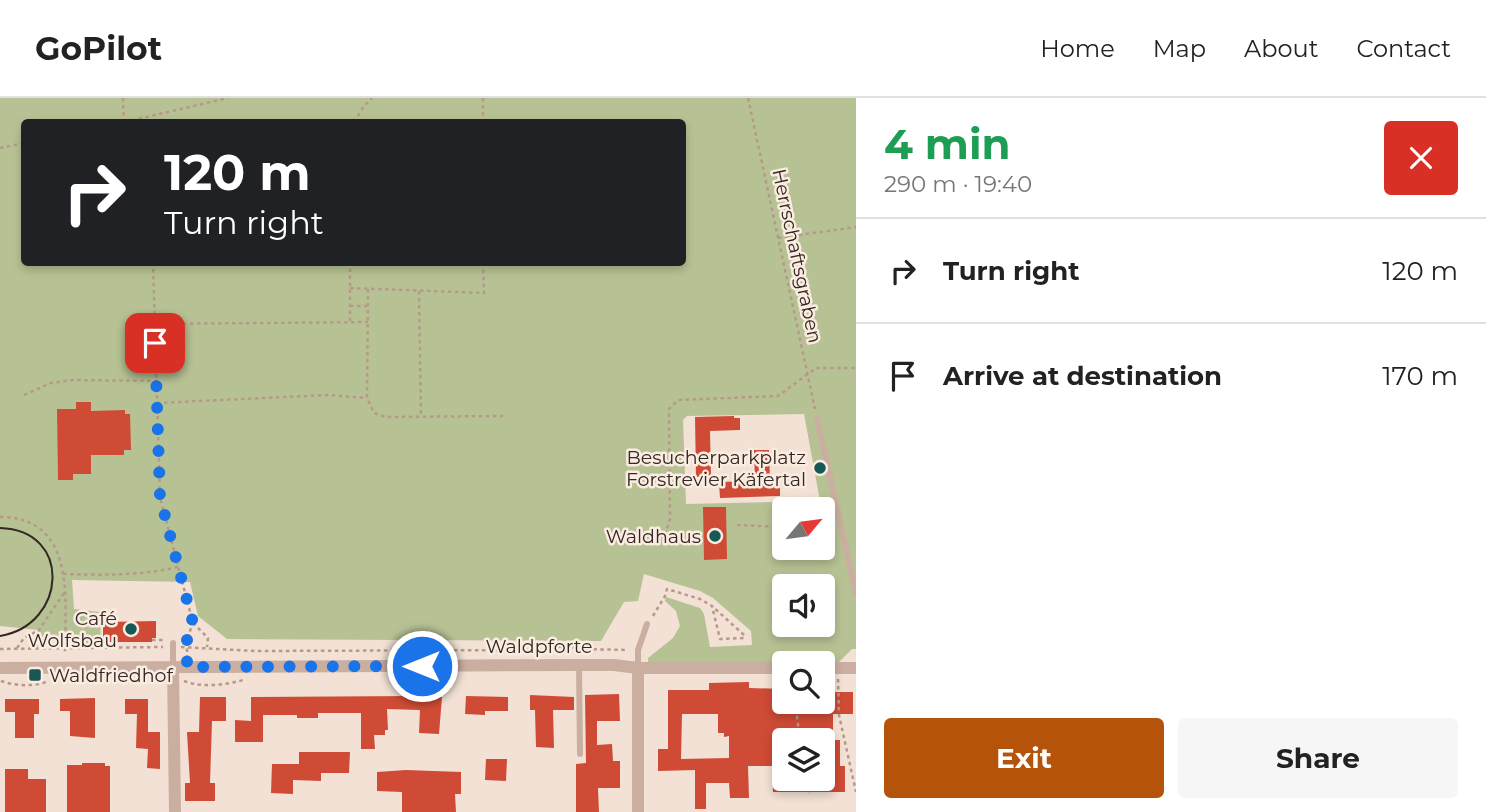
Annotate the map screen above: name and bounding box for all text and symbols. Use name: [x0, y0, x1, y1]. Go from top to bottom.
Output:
text: GoPilot: [35, 28, 162, 68]
text: Home: [1040, 34, 1115, 63]
text: Map: [1153, 34, 1206, 63]
text: About: [1244, 34, 1318, 63]
text: Contact: [1356, 34, 1451, 63]
text: 4 min: [884, 118, 1011, 170]
button: close: [1384, 121, 1458, 195]
text: 120 m: [164, 143, 311, 202]
icon: right: [49, 147, 140, 238]
street label: Herrschaftsgraben: [767, 167, 827, 345]
text: 290 m · 19:40: [884, 170, 1032, 198]
text: Turn right: [164, 203, 324, 242]
icon: right: [884, 252, 922, 290]
text: Turn right: [943, 255, 1079, 287]
text: 120 m: [1382, 255, 1458, 287]
pin: [125, 313, 185, 373]
icon: arrive: [136, 324, 174, 362]
icon: arrive: [884, 357, 922, 395]
text: Arrive at destination: [943, 360, 1222, 392]
text: 170 m: [1382, 360, 1458, 392]
place label: Besucherparkplatz Forstrevier Käfertal: [626, 446, 806, 491]
marker: Besucherparkplatz Forstrevier Käfertal: [812, 460, 828, 476]
north arrow: [772, 497, 835, 560]
map controls: [772, 497, 835, 791]
place label: Waldhaus: [606, 525, 701, 548]
marker: Waldhaus: [707, 528, 723, 544]
button: sound: [772, 574, 835, 637]
place label: Café Wolfsbau: [27, 607, 117, 652]
marker: Café Wolfsbau: [123, 621, 139, 637]
position arrow: [385, 629, 459, 703]
street label: Waldpforte: [485, 635, 593, 658]
button: search: [772, 651, 835, 714]
place label: Waldfriedhof: [49, 664, 174, 687]
marker: Waldfriedhof: [27, 667, 43, 683]
button: Exit: [884, 718, 1164, 798]
button: Share: [1178, 718, 1458, 798]
button: layers: [772, 728, 835, 791]

